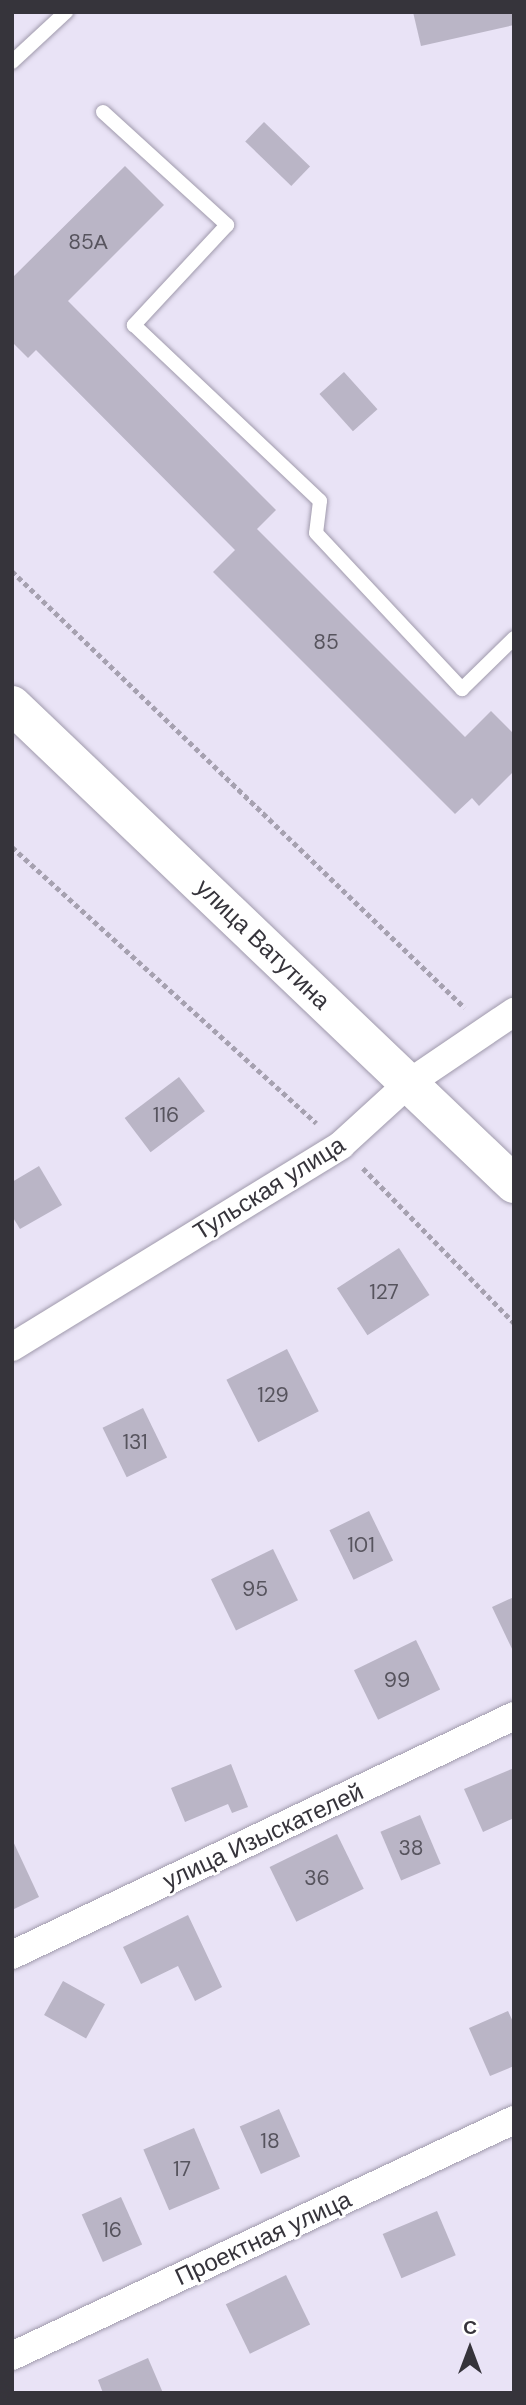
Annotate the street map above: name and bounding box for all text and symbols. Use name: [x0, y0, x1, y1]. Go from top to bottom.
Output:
house number: 85А: [68, 229, 108, 255]
house number: 85: [313, 629, 339, 655]
street label: улица Ватутина: [190, 873, 336, 1015]
house number: 116: [153, 1102, 179, 1128]
street label: Тульская улица: [188, 1130, 350, 1246]
house number: 127: [369, 1279, 399, 1305]
house number: 129: [257, 1382, 289, 1408]
house number: 131: [122, 1429, 148, 1455]
house number: 101: [347, 1532, 375, 1558]
house number: 95: [242, 1576, 268, 1602]
house number: 99: [384, 1667, 410, 1693]
street label: улица Изыскателей: [158, 1777, 368, 1895]
house number: 38: [398, 1835, 424, 1861]
house number: 36: [304, 1865, 330, 1891]
house number: 18: [260, 2128, 280, 2154]
house number: 17: [173, 2156, 191, 2182]
street label: Проектная улица: [170, 2185, 356, 2291]
house number: 16: [102, 2217, 122, 2243]
north arrow: [435, 2314, 505, 2384]
text: С: [463, 2315, 477, 2340]

